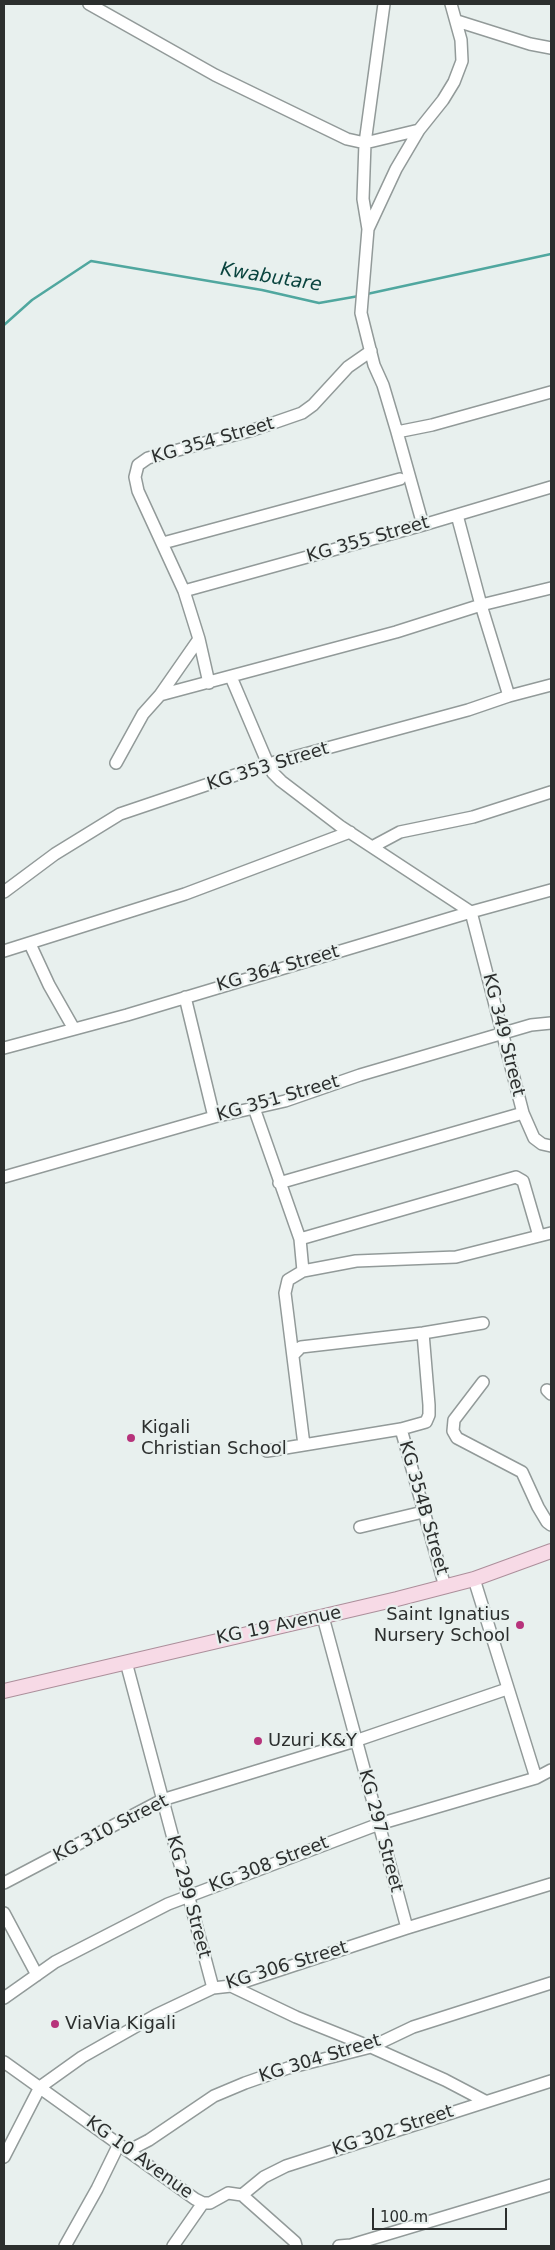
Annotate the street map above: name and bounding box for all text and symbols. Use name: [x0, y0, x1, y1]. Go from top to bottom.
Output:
water label: Kwabutare: [219, 259, 323, 297]
street label: KG 354 Street: [149, 413, 277, 469]
street label: KG 355 Street: [304, 512, 432, 568]
street label: KG 353 Street: [204, 738, 332, 796]
street label: KG 364 Street: [214, 941, 342, 997]
street label: KG 349 Street: [477, 971, 529, 1099]
street label: KG 351 Street: [214, 1071, 342, 1127]
place label: Kigali Christian School: [141, 1417, 287, 1460]
marker: Kigali Christian School: [125, 1432, 137, 1444]
street label: KG 354B Street: [394, 1438, 452, 1578]
street label: KG 19 Avenue: [215, 1602, 343, 1650]
place label: Saint Ignatius Nursery School: [374, 1604, 510, 1646]
marker: Saint Ignatius Nursery School: [514, 1619, 526, 1631]
place label: Uzuri K&Y: [268, 1730, 357, 1752]
marker: Uzuri K&Y: [252, 1735, 264, 1747]
street label: KG 297 Street: [353, 1767, 407, 1895]
street label: KG 310 Street: [50, 1791, 172, 1867]
street label: KG 308 Street: [206, 1832, 332, 1898]
street label: KG 299 Street: [161, 1833, 215, 1961]
street label: KG 306 Street: [223, 1937, 351, 1995]
place label: ViaVia Kigali: [65, 2013, 176, 2035]
marker: ViaVia Kigali: [49, 2018, 61, 2030]
street label: KG 304 Street: [256, 2030, 384, 2088]
street label: KG 302 Street: [330, 2101, 456, 2161]
street label: KG 10 Avenue: [81, 2112, 197, 2204]
scale bar: [375, 2198, 510, 2230]
text: 100 m: [380, 2208, 428, 2226]

